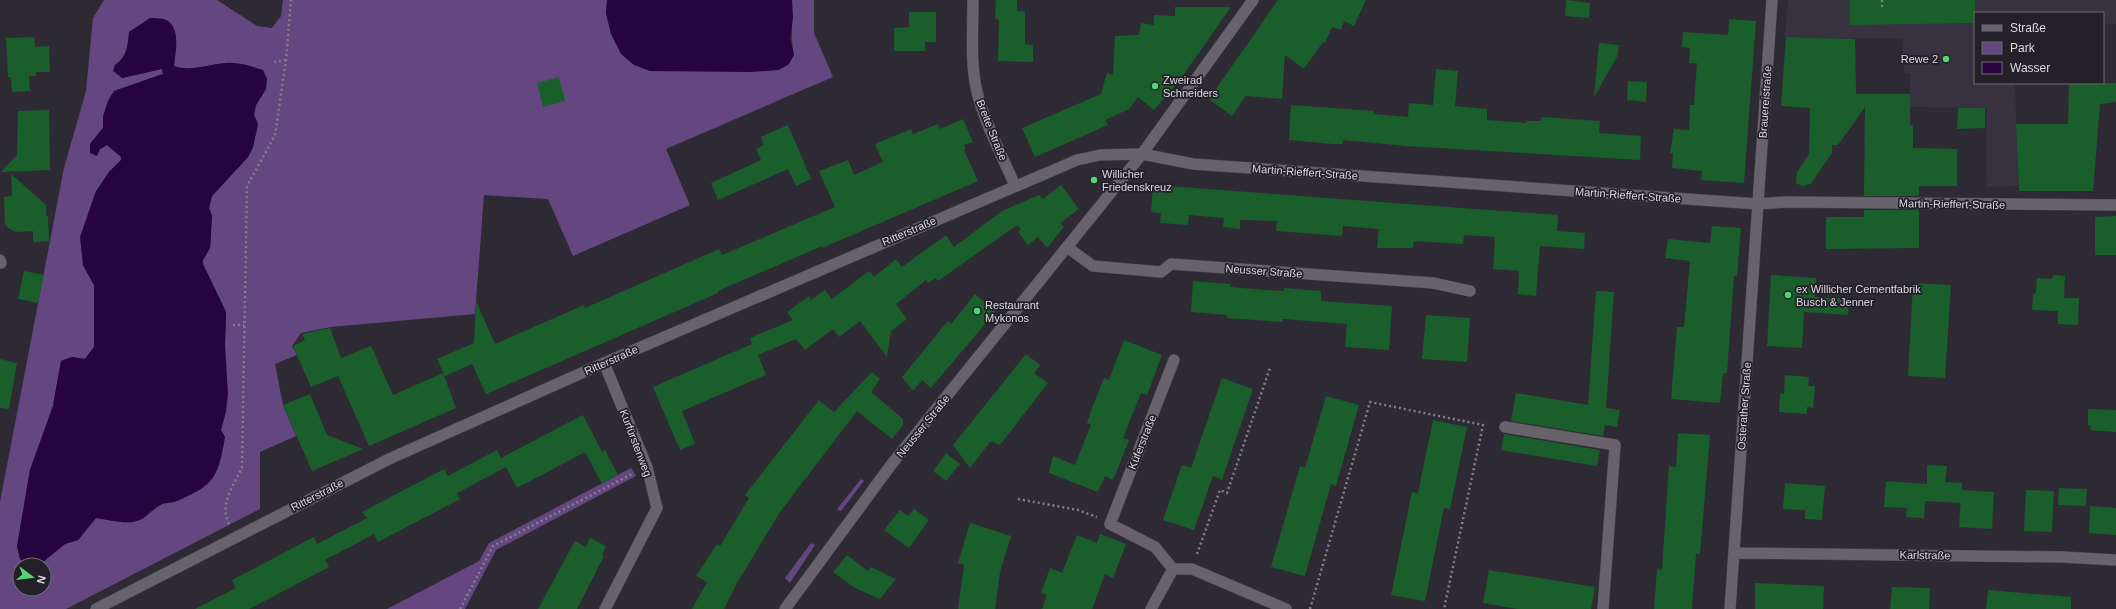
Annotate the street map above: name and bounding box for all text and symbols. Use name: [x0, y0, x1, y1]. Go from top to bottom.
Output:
legend: [1974, 12, 2104, 84]
text: Straße: [2010, 21, 2046, 35]
text: Park: [2010, 41, 2036, 55]
place label: Rewe 2: [1901, 53, 1938, 65]
marker: Rewe 2: [1941, 54, 1951, 64]
text: Wasser: [2010, 61, 2050, 75]
street label: Brauereistraße: [1756, 65, 1774, 139]
place label: Zweirad Schneiders: [1163, 74, 1219, 99]
marker: Zweirad Schneiders: [1150, 81, 1160, 91]
street label: Breite Straße: [974, 98, 1010, 162]
street label: Martin-Rieffert-Straße: [1252, 162, 1358, 182]
place label: Willicher Friedenskreuz: [1102, 168, 1172, 193]
marker: Willicher Friedenskreuz: [1089, 175, 1099, 185]
street label: Martin-Rieffert-Straße: [1575, 185, 1681, 205]
street label: Martin-Rieffert-Straße: [1899, 197, 2005, 211]
street label: Ritterstraße: [880, 214, 938, 248]
street label: Neusser Straße: [1225, 262, 1303, 280]
place label: ex Willicher Cementfabrik Busch & Jenner: [1796, 283, 1921, 308]
marker: ex Willicher Cementfabrik Busch & Jenner: [1783, 290, 1793, 300]
place label: Restaurant Mykonos: [985, 299, 1039, 324]
marker: Restaurant Mykonos: [972, 306, 982, 316]
street label: Ritterstraße: [582, 343, 640, 377]
street label: Osterather Straße: [1735, 362, 1753, 450]
street label: Neusser Straße: [894, 392, 952, 460]
street label: Kurfürstenweg: [618, 408, 654, 478]
street label: Küferstraße: [1126, 413, 1158, 471]
street label: Ritterstraße: [289, 477, 345, 513]
street label: Karlstraße: [1900, 549, 1950, 561]
north arrow: [12, 557, 52, 597]
text: N: [35, 574, 48, 585]

